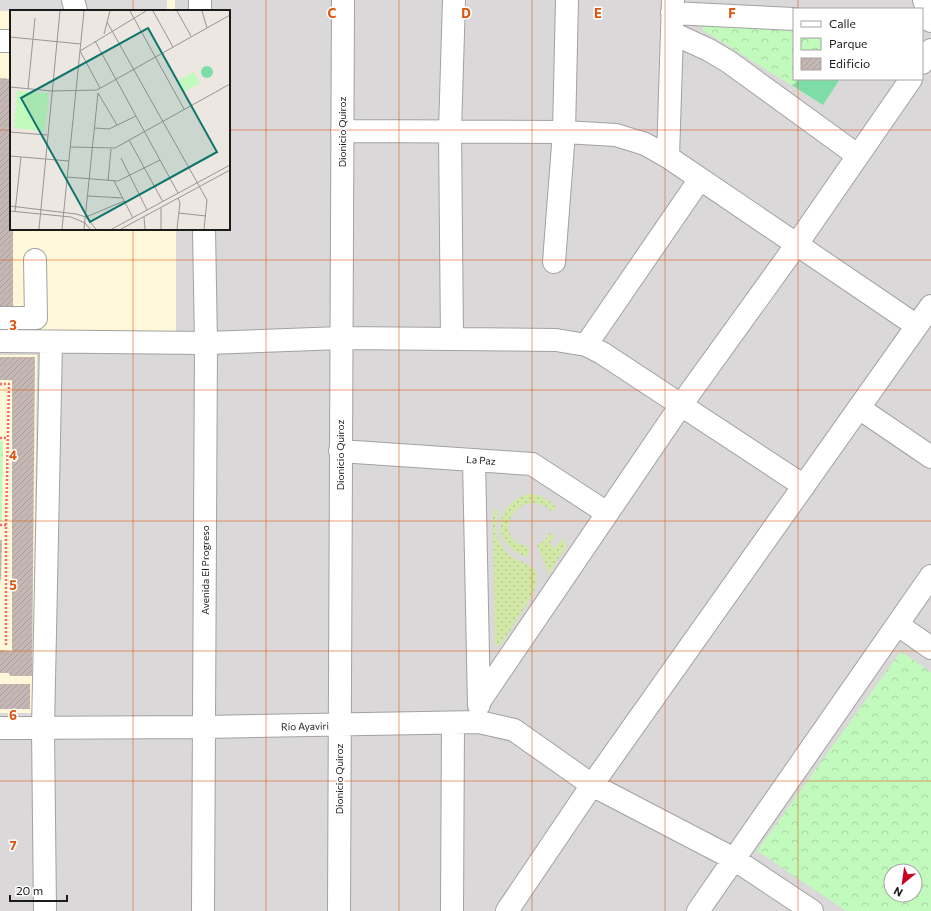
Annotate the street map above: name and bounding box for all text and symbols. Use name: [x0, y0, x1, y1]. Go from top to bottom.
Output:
text: C: [328, 5, 337, 21]
text: D: [461, 5, 471, 21]
text: E: [594, 5, 602, 21]
text: F: [728, 5, 736, 21]
legend: [793, 8, 923, 80]
inset map: [10, 10, 230, 230]
text: Calle: [829, 16, 856, 30]
text: Parque: [829, 36, 867, 50]
text: Edificio: [829, 56, 870, 70]
street label: Dionicio Quiroz: [336, 97, 348, 167]
text: 3: [9, 317, 17, 333]
street label: Dionicio Quiroz: [334, 420, 346, 490]
text: 4: [9, 447, 17, 463]
street label: La Paz: [466, 453, 496, 467]
street label: Avenida El Progreso: [199, 525, 211, 615]
text: 5: [9, 577, 17, 593]
text: 6: [9, 707, 17, 723]
street label: Río Ayaviri: [281, 720, 329, 732]
street label: Dionicio Quiroz: [333, 744, 345, 814]
text: 7: [9, 837, 17, 853]
north arrow: [883, 863, 923, 903]
scale bar: [10, 877, 67, 903]
text: 20 m: [16, 883, 43, 897]
text: N: [891, 884, 905, 900]

